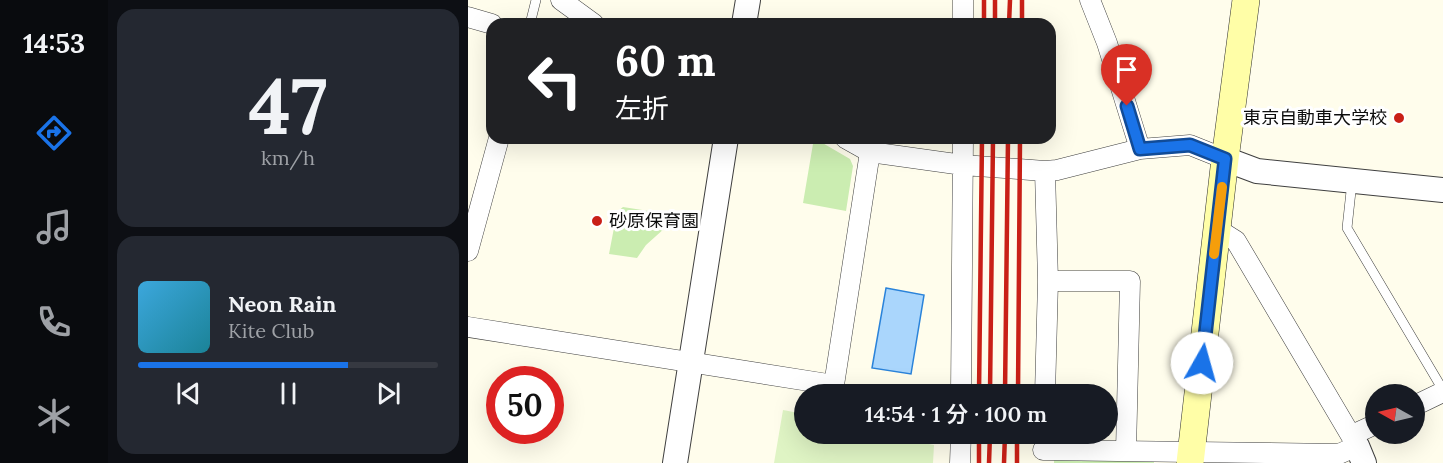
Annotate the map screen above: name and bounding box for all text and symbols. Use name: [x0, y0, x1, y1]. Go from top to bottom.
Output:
text: 14:53: [23, 26, 85, 60]
text: 60 m: [615, 34, 716, 88]
icon: left: [516, 42, 594, 120]
pin: [1101, 44, 1152, 106]
icon: arrive: [1110, 53, 1143, 86]
text: 47: [248, 56, 328, 155]
text: 左折: [615, 91, 669, 125]
place label: 東京自動車大学校: [1243, 106, 1387, 129]
marker: 東京自動車大学校: [1392, 111, 1406, 125]
icon: directions: [33, 112, 75, 154]
text: km/h: [261, 145, 315, 170]
icon: music: [33, 206, 75, 248]
place label: 砂原保育園: [609, 209, 699, 232]
marker: 砂原保育園: [590, 214, 604, 228]
text: Neon Rain: [228, 290, 336, 318]
icon: phone: [33, 301, 75, 343]
text: Kite Club: [228, 318, 314, 343]
position arrow: [1170, 331, 1234, 395]
speed limit sign: 50: [486, 366, 564, 444]
icon: previous: [172, 377, 205, 410]
icon: pause: [272, 377, 305, 410]
icon: next: [372, 377, 405, 410]
north arrow: [1365, 384, 1425, 444]
map controls: [1365, 384, 1425, 444]
icon: climate: [33, 395, 75, 437]
text: 14:54 · 1 分 · 100 m: [865, 400, 1047, 428]

